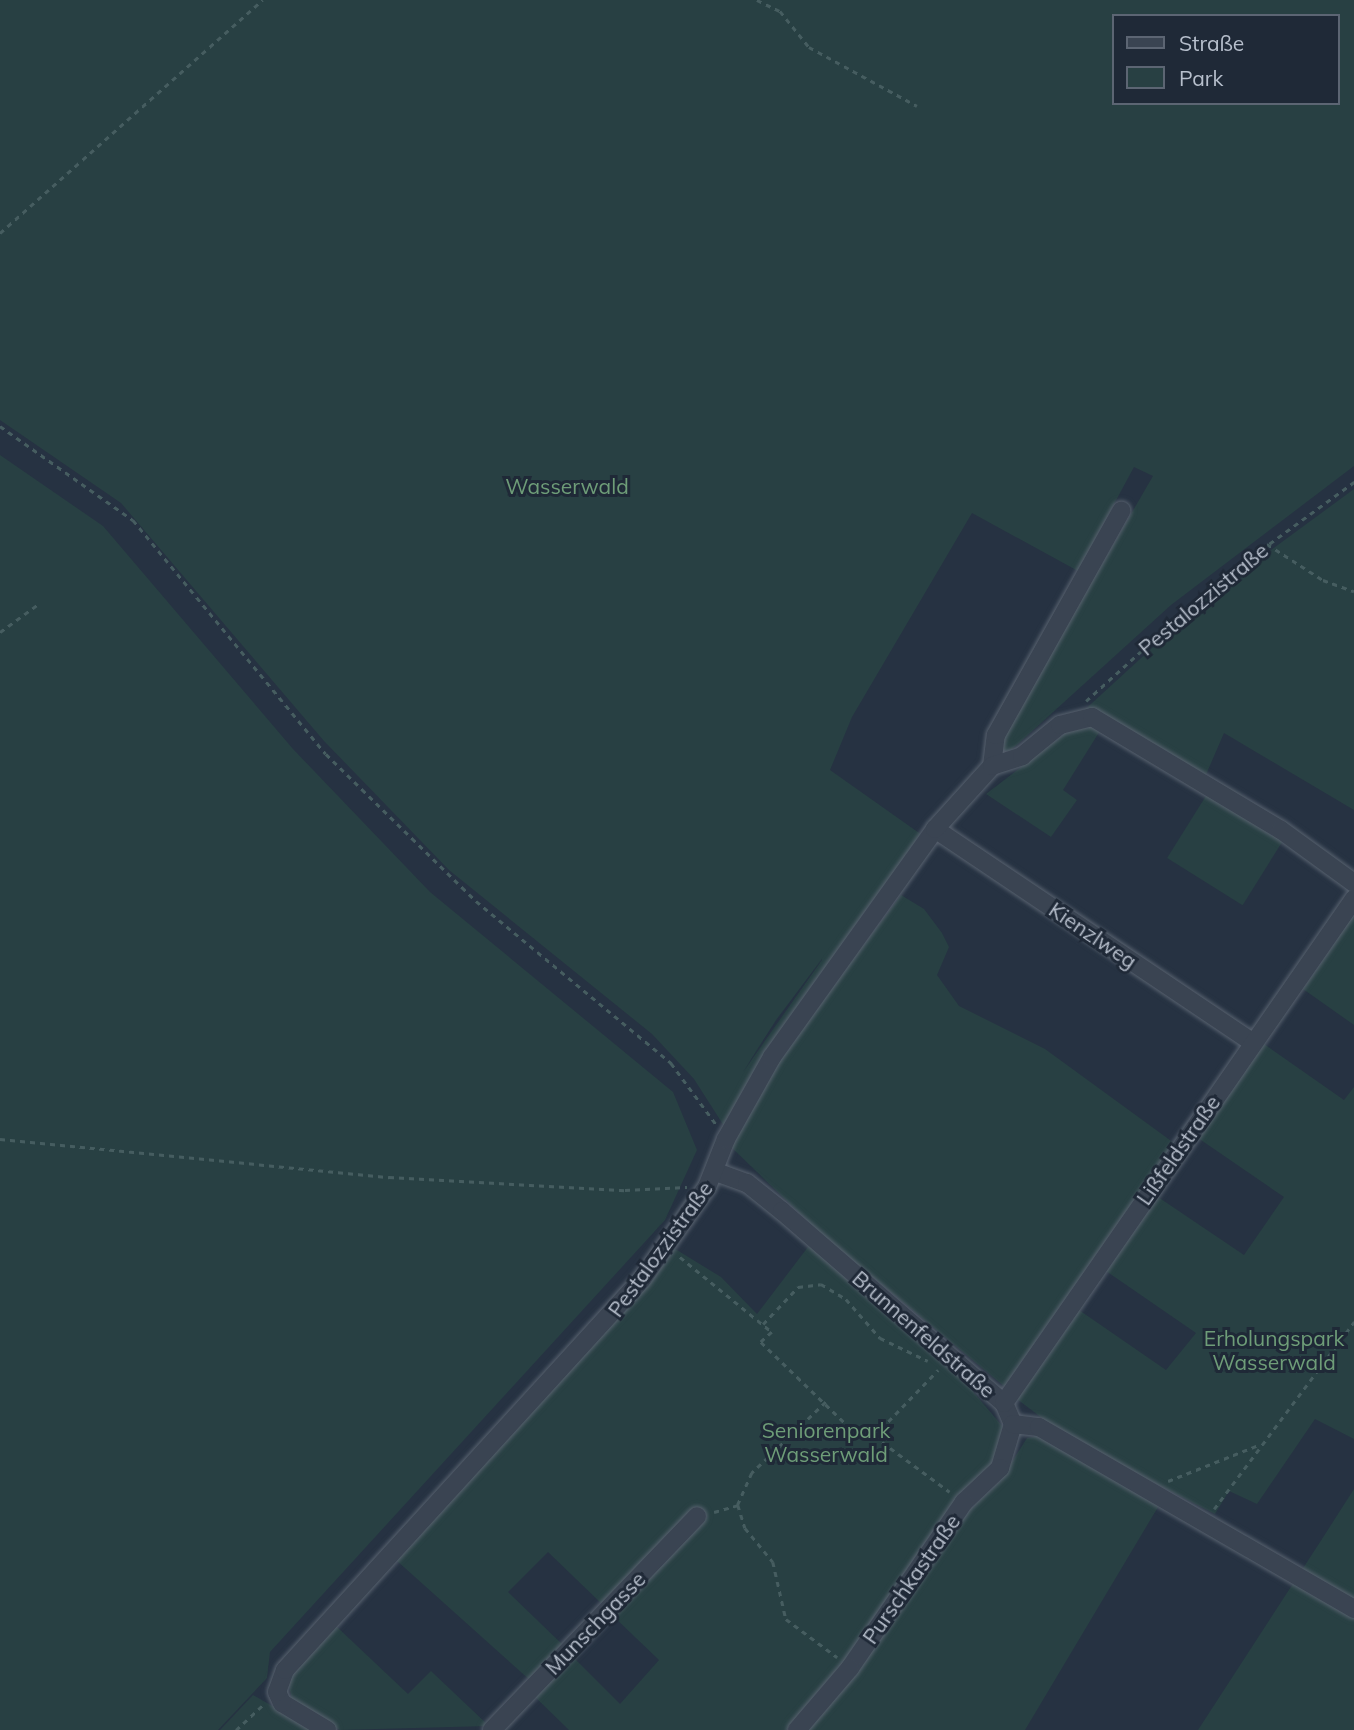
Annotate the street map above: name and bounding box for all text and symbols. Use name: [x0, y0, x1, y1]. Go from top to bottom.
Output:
legend: [1112, 14, 1340, 105]
text: Straße: [1179, 30, 1244, 56]
text: Park: [1179, 65, 1223, 91]
park label: Wasserwald: [505, 473, 629, 499]
street label: Pestalozzistraße: [1133, 538, 1273, 660]
street label: Kienzlweg: [1044, 897, 1142, 973]
street label: Lißfeldstraße: [1131, 1090, 1225, 1210]
street label: Pestalozzistraße: [602, 1176, 718, 1322]
street label: Brunnenfeldstraße: [848, 1265, 1000, 1403]
park label: Erholungspark Wasserwald: [1204, 1325, 1344, 1375]
park label: Seniorenpark Wasserwald: [762, 1417, 890, 1467]
street label: Purschkastraße: [857, 1509, 965, 1649]
street label: Munschgasse: [540, 1566, 650, 1680]

